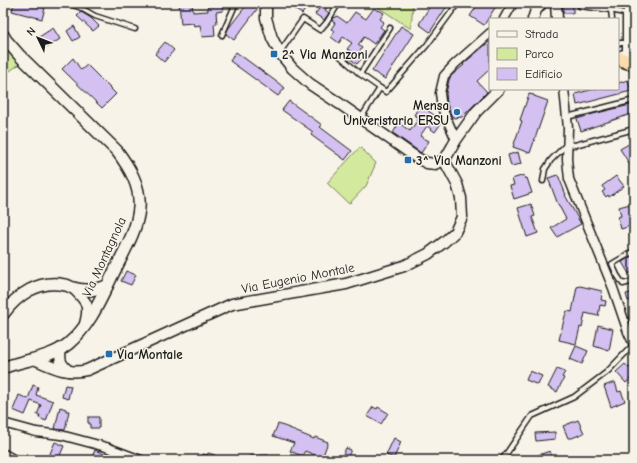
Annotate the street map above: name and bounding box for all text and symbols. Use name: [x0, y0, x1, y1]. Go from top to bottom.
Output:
north arrow: [18, 18, 58, 58]
legend: [489, 18, 619, 90]
text: N: [24, 24, 38, 39]
text: Strada: [525, 27, 558, 41]
place label: 2^ Via Manzoni: [282, 47, 368, 62]
text: Parco: [525, 47, 554, 61]
marker: 2^ Via Manzoni: [269, 49, 279, 59]
text: Edificio: [525, 67, 562, 81]
place label: Mensa Univeristaria ERSU: [343, 98, 449, 128]
marker: Mensa Univeristaria ERSU: [452, 107, 462, 117]
place label: 3^ Via Manzoni: [416, 153, 502, 168]
marker: 3^ Via Manzoni: [403, 155, 413, 165]
street label: Via Montagnola: [79, 215, 129, 299]
street label: Via Eugenio Montale: [240, 260, 356, 296]
place label: Via Montale: [117, 347, 183, 362]
marker: Via Montale: [104, 349, 114, 359]

